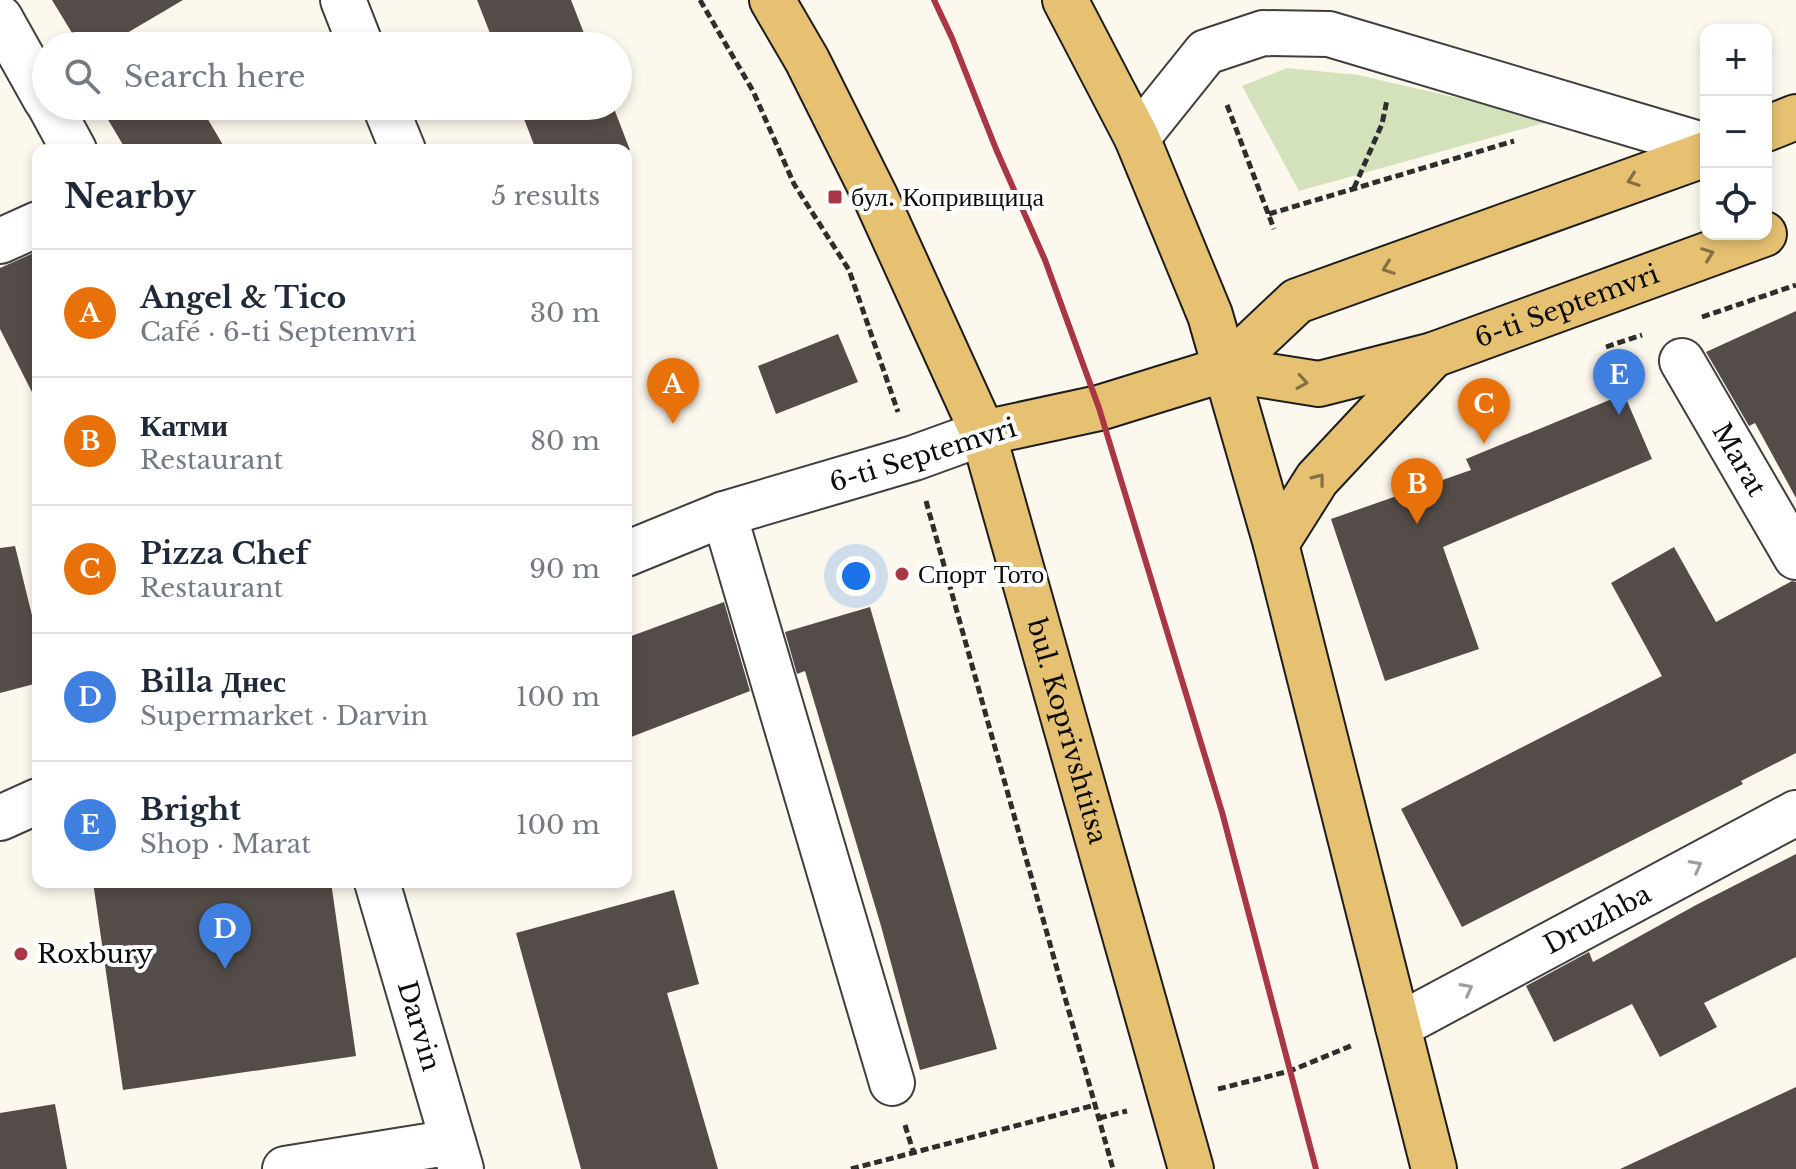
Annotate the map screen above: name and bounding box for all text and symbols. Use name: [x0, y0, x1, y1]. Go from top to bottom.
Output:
map controls: [1700, 24, 1772, 240]
button: +: [1700, 24, 1772, 96]
search box: [32, 32, 632, 120]
icon: search: [60, 54, 104, 98]
text: Search here: [124, 58, 305, 95]
button: −: [1700, 96, 1772, 168]
button: locate: [1700, 168, 1772, 240]
one-way arrow: [1626, 170, 1640, 187]
text: Nearby: [64, 175, 196, 217]
text: 5 results: [491, 180, 600, 212]
place label: бул. Копривщица: [851, 181, 1044, 213]
marker: бул. Копривщица: [826, 188, 844, 206]
one-way arrow: [1701, 247, 1715, 264]
one-way arrow: [1382, 258, 1396, 275]
street label: 6-ti Septemvri: [1471, 258, 1663, 354]
text: Angel & Tico: [140, 279, 346, 316]
text: A: [79, 297, 101, 329]
text: 30 m: [530, 297, 600, 329]
text: Café · 6-ti Septemvri: [140, 316, 416, 348]
pin: E: [1593, 349, 1645, 415]
pin: A: [647, 358, 699, 424]
one-way arrow: [1296, 372, 1309, 389]
pin: C: [1458, 378, 1510, 444]
text: Катми: [140, 407, 228, 444]
street label: 6-ti Septemvri: [826, 411, 1020, 499]
street label: Marat: [1706, 417, 1773, 502]
text: B: [80, 425, 100, 457]
text: 80 m: [530, 425, 600, 457]
text: Restaurant: [140, 444, 283, 476]
pin: B: [1391, 458, 1443, 524]
one-way arrow: [1309, 473, 1323, 488]
text: Pizza Chef: [140, 535, 309, 572]
text: C: [79, 553, 101, 585]
text: 90 m: [529, 553, 600, 585]
your location: [836, 556, 876, 596]
place label: Спорт Тото: [918, 558, 1044, 590]
marker: Спорт Тото: [893, 565, 911, 583]
text: Restaurant: [140, 572, 283, 604]
street label: bul. Koprivshtitsa: [1020, 614, 1115, 848]
text: Billa Днес: [140, 663, 286, 700]
text: D: [78, 681, 102, 713]
text: 100 m: [516, 681, 600, 713]
text: Supermarket · Darvin: [140, 700, 428, 732]
text: Bright: [140, 791, 241, 828]
text: E: [80, 809, 100, 841]
text: 100 m: [516, 809, 600, 841]
text: Shop · Marat: [140, 828, 311, 860]
one-way arrow: [1687, 861, 1702, 876]
street label: Druzhba: [1538, 877, 1657, 961]
pin: D: [199, 903, 251, 969]
place label: Roxbury: [37, 938, 153, 970]
marker: Roxbury: [12, 945, 30, 963]
street label: Darvin: [391, 977, 447, 1075]
one-way arrow: [1458, 984, 1473, 999]

